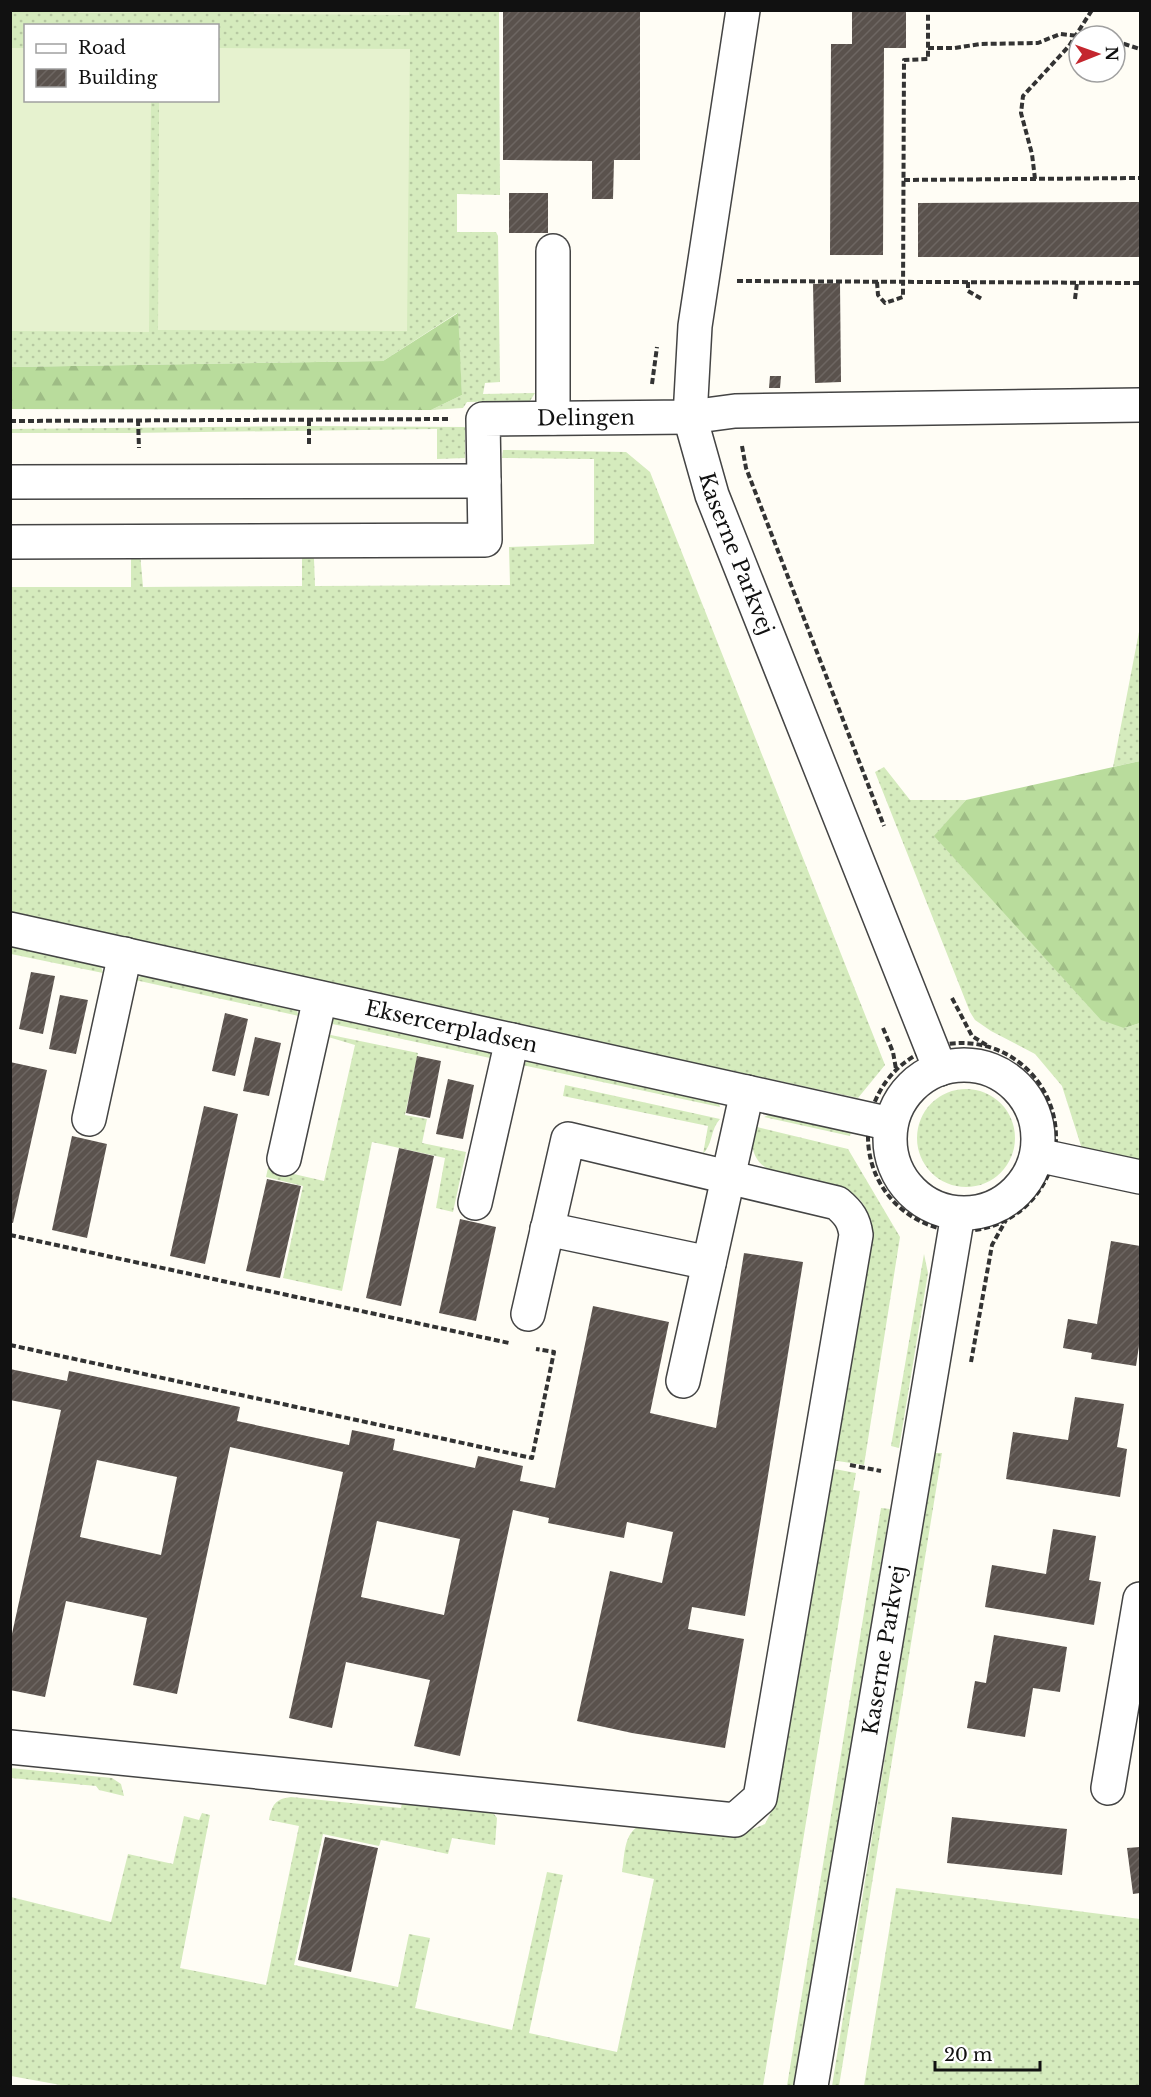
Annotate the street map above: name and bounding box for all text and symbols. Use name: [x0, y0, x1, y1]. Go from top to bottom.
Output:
legend: [24, 24, 219, 102]
north arrow: [1067, 24, 1127, 84]
text: Road: [78, 37, 126, 59]
text: N: [1102, 46, 1122, 61]
text: Building: [78, 67, 157, 89]
street label: Delingen: [537, 405, 635, 431]
street label: Kaserne Parkvej: [693, 470, 779, 638]
street label: Eksercerpladsen: [363, 995, 540, 1058]
street label: Kaserne Parkvej: [857, 1563, 912, 1737]
scale bar: [935, 2034, 1040, 2072]
text: 20 m: [944, 2044, 992, 2066]

